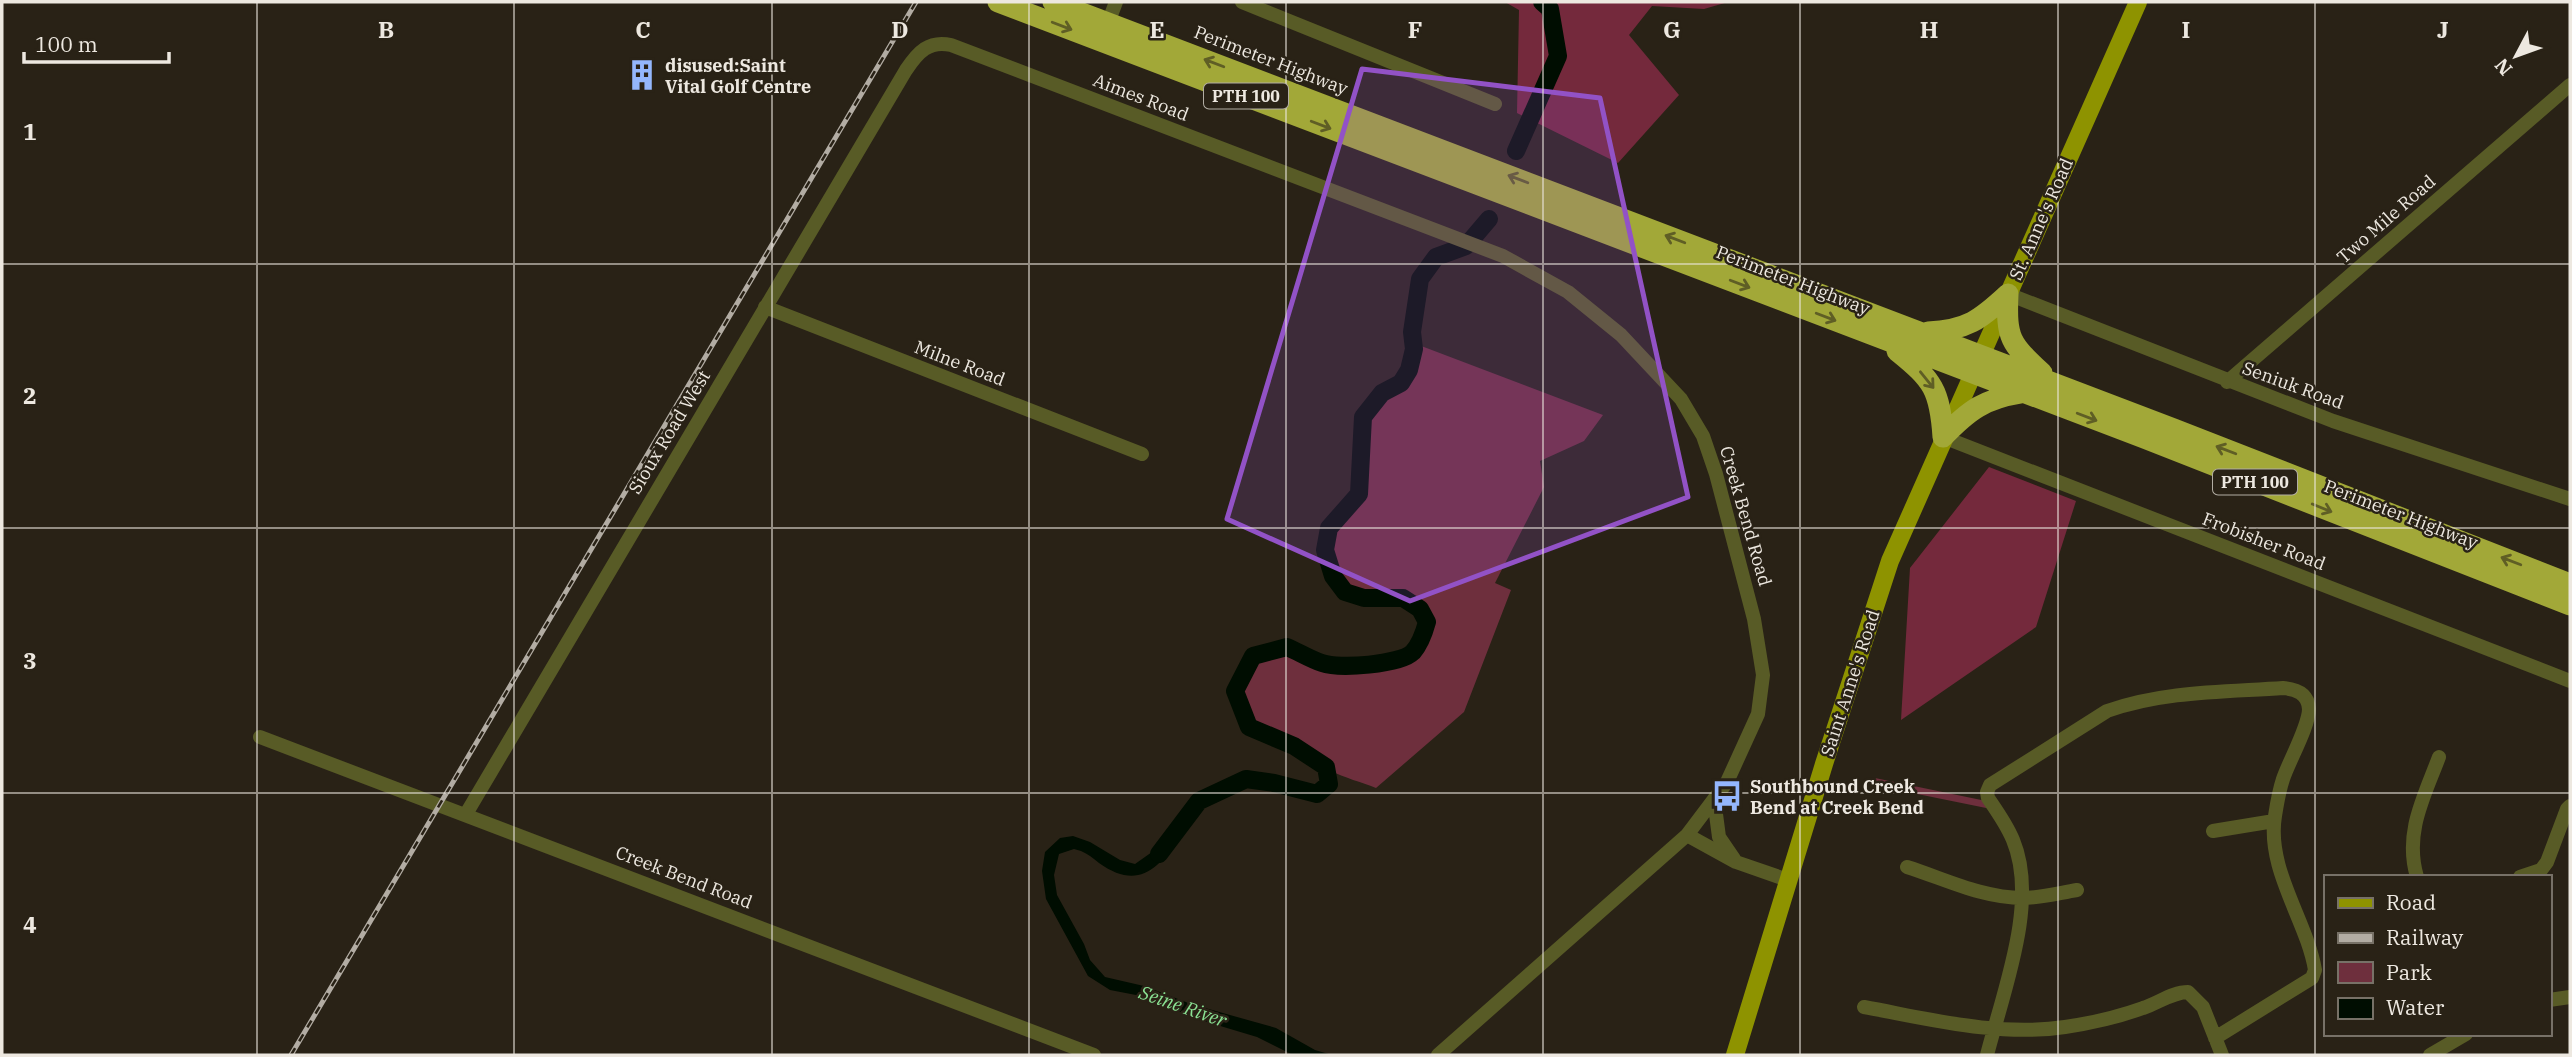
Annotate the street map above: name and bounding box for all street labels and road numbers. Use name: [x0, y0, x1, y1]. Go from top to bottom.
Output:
street label: Perimeter Highway: [1191, 20, 1352, 100]
street label: Aimes Road: [1090, 68, 1192, 126]
road number: PTH 100: [1204, 83, 1288, 108]
street label: St. Anne's Road: [2004, 154, 2078, 284]
street label: Two Mile Road: [2332, 170, 2440, 268]
street label: Perimeter Highway: [1713, 240, 1874, 320]
street label: Milne Road: [912, 335, 1009, 391]
street label: Seniuk Road: [2239, 356, 2347, 414]
street label: Sioux Road West: [623, 366, 715, 498]
street label: Creek Bend Road: [1715, 443, 1777, 589]
road number: PTH 100: [2213, 470, 2297, 495]
street label: Perimeter Highway: [2321, 474, 2482, 554]
street label: Frobisher Road: [2199, 507, 2329, 575]
street label: Saint Anne's Road: [1815, 607, 1885, 759]
street label: Creek Bend Road: [612, 840, 756, 914]

